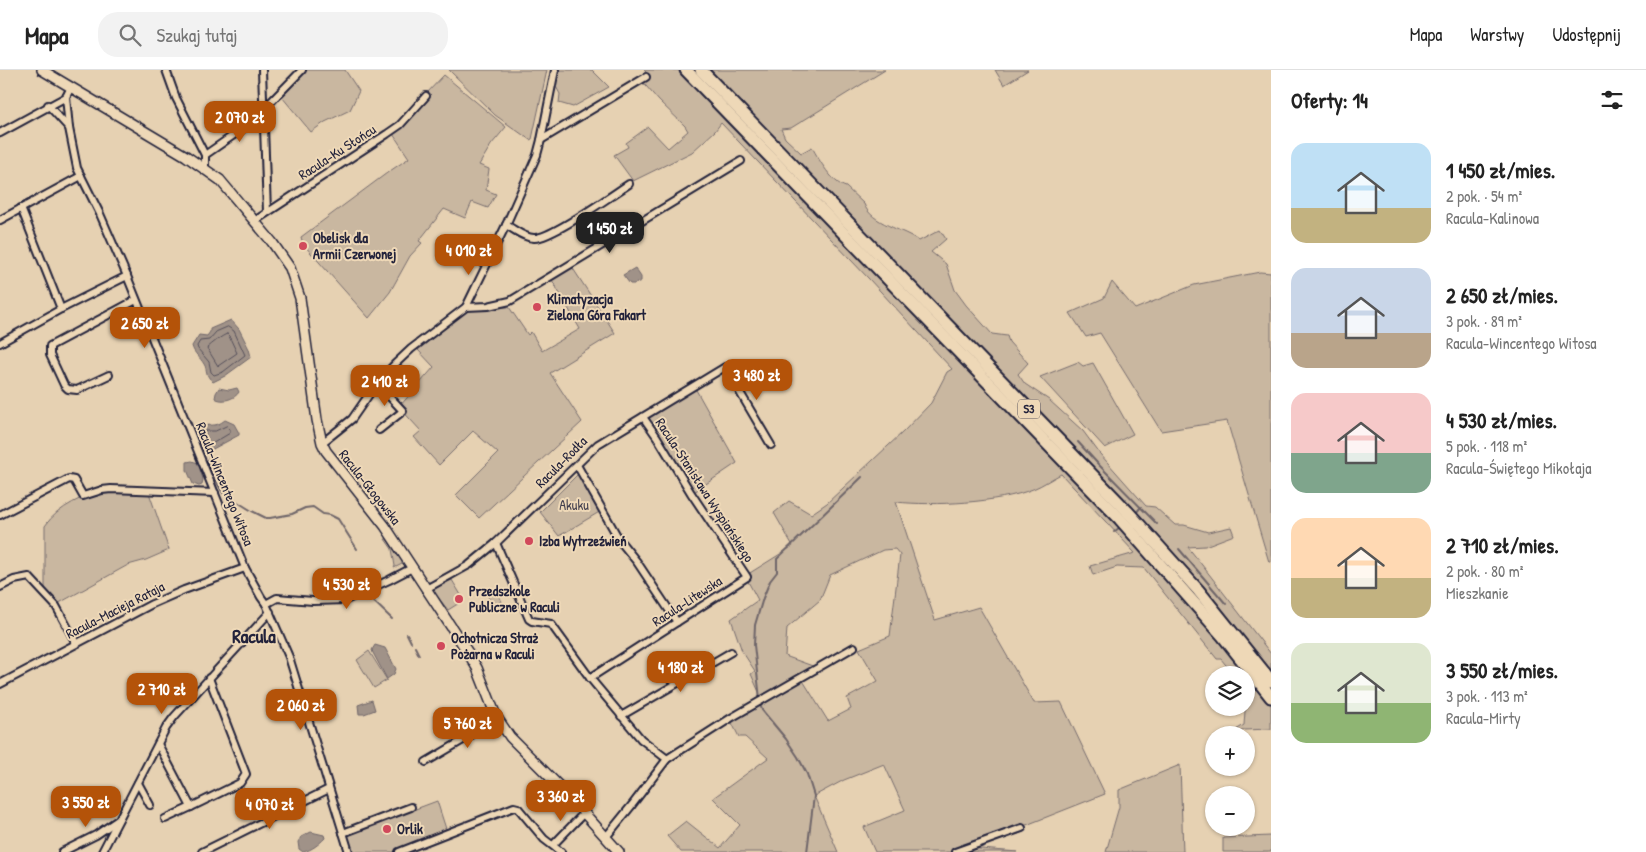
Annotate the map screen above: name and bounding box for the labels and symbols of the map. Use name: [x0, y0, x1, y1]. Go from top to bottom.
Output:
pin: 2 070 zł: [188, 100, 292, 143]
street label: Racula-Ku Słońcu: [294, 119, 379, 184]
pin: 1 450 zł: [558, 212, 662, 254]
place label: Obelisk dla Armii Czerwonej: [313, 228, 396, 264]
pin: 4 010 zł: [417, 234, 521, 276]
marker: Obelisk dla Armii Czerwonej: [297, 240, 309, 252]
place label: Klimatyzacja Zielona Góra Fakart: [547, 289, 647, 324]
marker: Klimatyzacja Zielona Góra Fakart: [531, 301, 543, 313]
pin: 2 650 zł: [93, 306, 197, 349]
pin: 3 480 zł: [705, 358, 809, 401]
pin: 2 410 zł: [333, 364, 437, 407]
road number: S3: [1018, 399, 1040, 418]
street label: Racula-Stanisława Wyspiańskiego: [651, 414, 759, 566]
street label: Racula-Wincentego Witosa: [191, 419, 259, 549]
street label: Racula-Rodła: [531, 431, 591, 492]
street label: Racula-Głogowska: [334, 445, 406, 529]
park label: Akuku: [559, 495, 589, 514]
place label: Izba Wytrzeźwień: [539, 531, 627, 552]
marker: Izba Wytrzeźwień: [523, 535, 535, 547]
pin: 4 530 zł: [295, 568, 399, 610]
street label: Racula-Litewska: [648, 571, 726, 630]
street label: Racula-Macieja Rataja: [62, 576, 168, 644]
place label: Przedszkole Publiczne w Raculi: [469, 581, 560, 616]
marker: Przedszkole Publiczne w Raculi: [453, 593, 465, 605]
district label: Racula: [232, 623, 276, 649]
place label: Ochotnicza Straż Pożarna w Raculi: [451, 628, 538, 663]
marker: Ochotnicza Straż Pożarna w Raculi: [435, 640, 447, 652]
pin: 4 180 zł: [629, 650, 733, 693]
pin: 2 710 zł: [110, 672, 214, 715]
pin: 2 060 zł: [249, 688, 353, 731]
pin: 5 760 zł: [416, 706, 520, 749]
pin: 3 360 zł: [509, 780, 613, 822]
pin: 3 550 zł: [34, 786, 138, 828]
pin: 4 070 zł: [218, 788, 322, 830]
place label: Orlik: [397, 819, 423, 838]
marker: Orlik: [381, 823, 393, 835]

